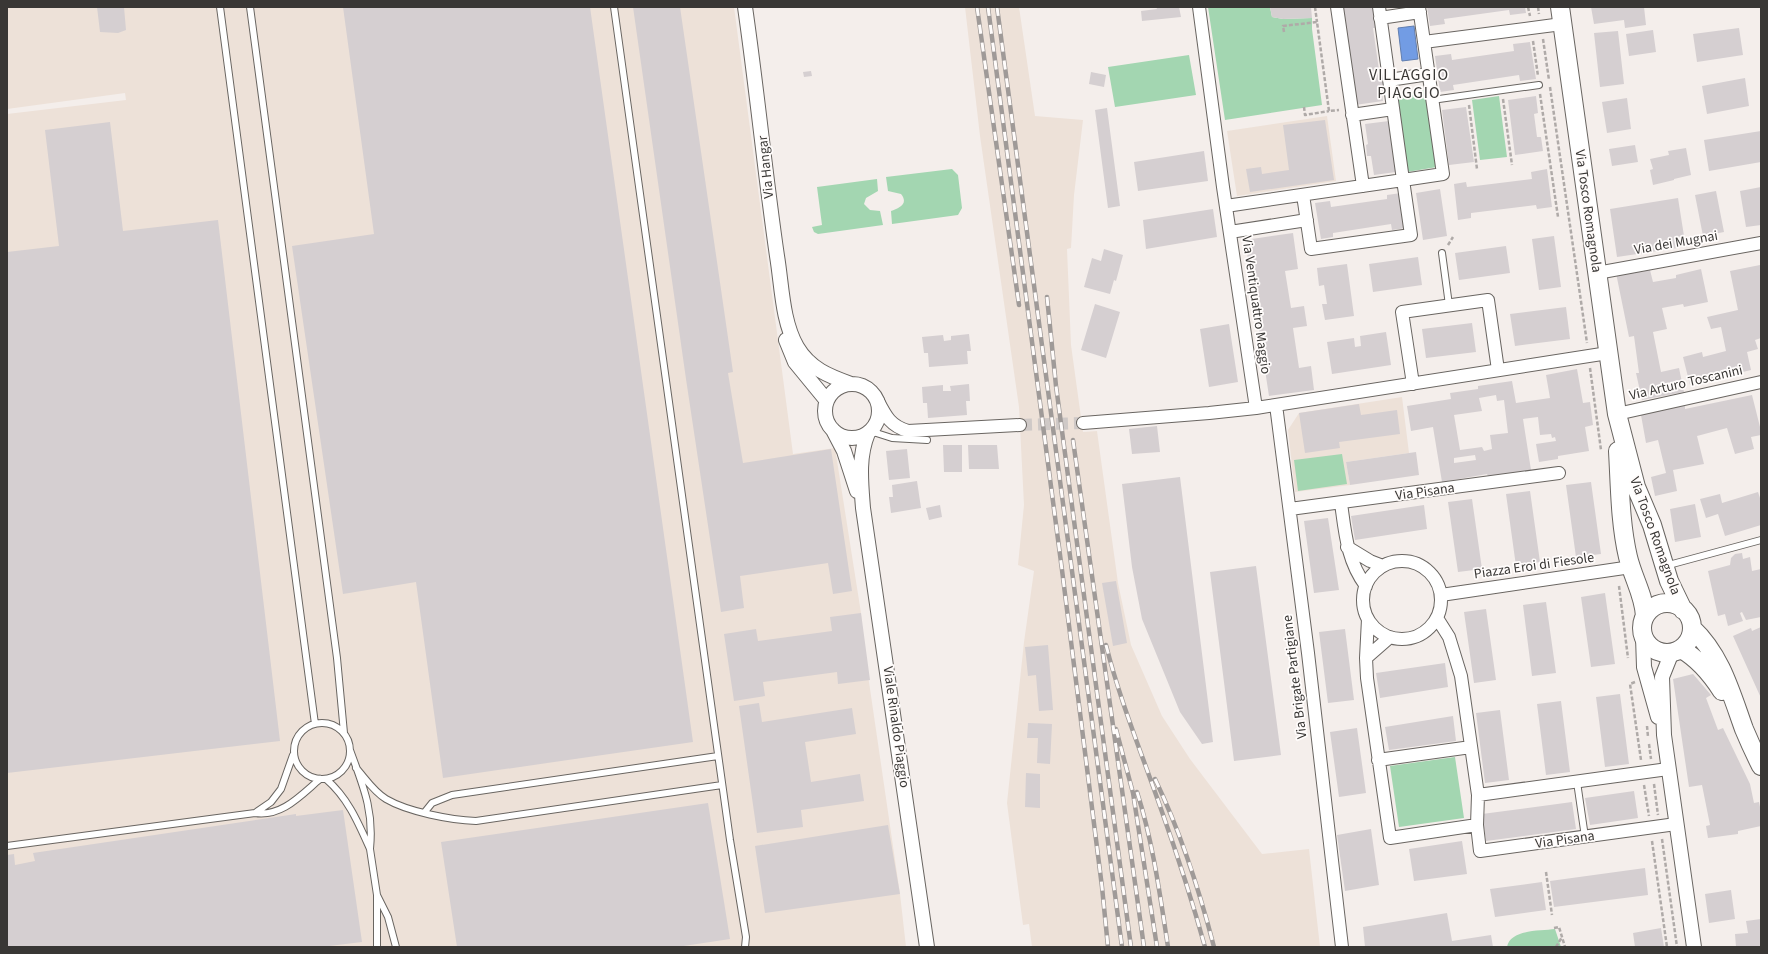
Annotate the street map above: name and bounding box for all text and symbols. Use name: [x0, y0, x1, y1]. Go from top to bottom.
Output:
district label: VILLAGGIO PIAGGIO: [1369, 64, 1449, 104]
street label: Via Hangar: [753, 134, 779, 199]
street label: Via Tosco Romagnola: [1569, 148, 1607, 274]
street label: Via dei Mugnai: [1633, 226, 1719, 260]
street label: Via Ventiquattro Maggio: [1236, 235, 1276, 375]
street label: Via Arturo Toscanini: [1627, 360, 1745, 406]
street label: Via Tosco Romagnola: [1624, 474, 1686, 598]
street label: Via Pisana: [1394, 478, 1456, 506]
street label: Piazza Eroi di Fiesole: [1473, 548, 1595, 584]
street label: Via Brigate Partigiane: [1277, 614, 1313, 740]
street label: Viale Rinaldo Piaggio: [878, 665, 914, 789]
street label: Via Pisana: [1534, 826, 1596, 854]

